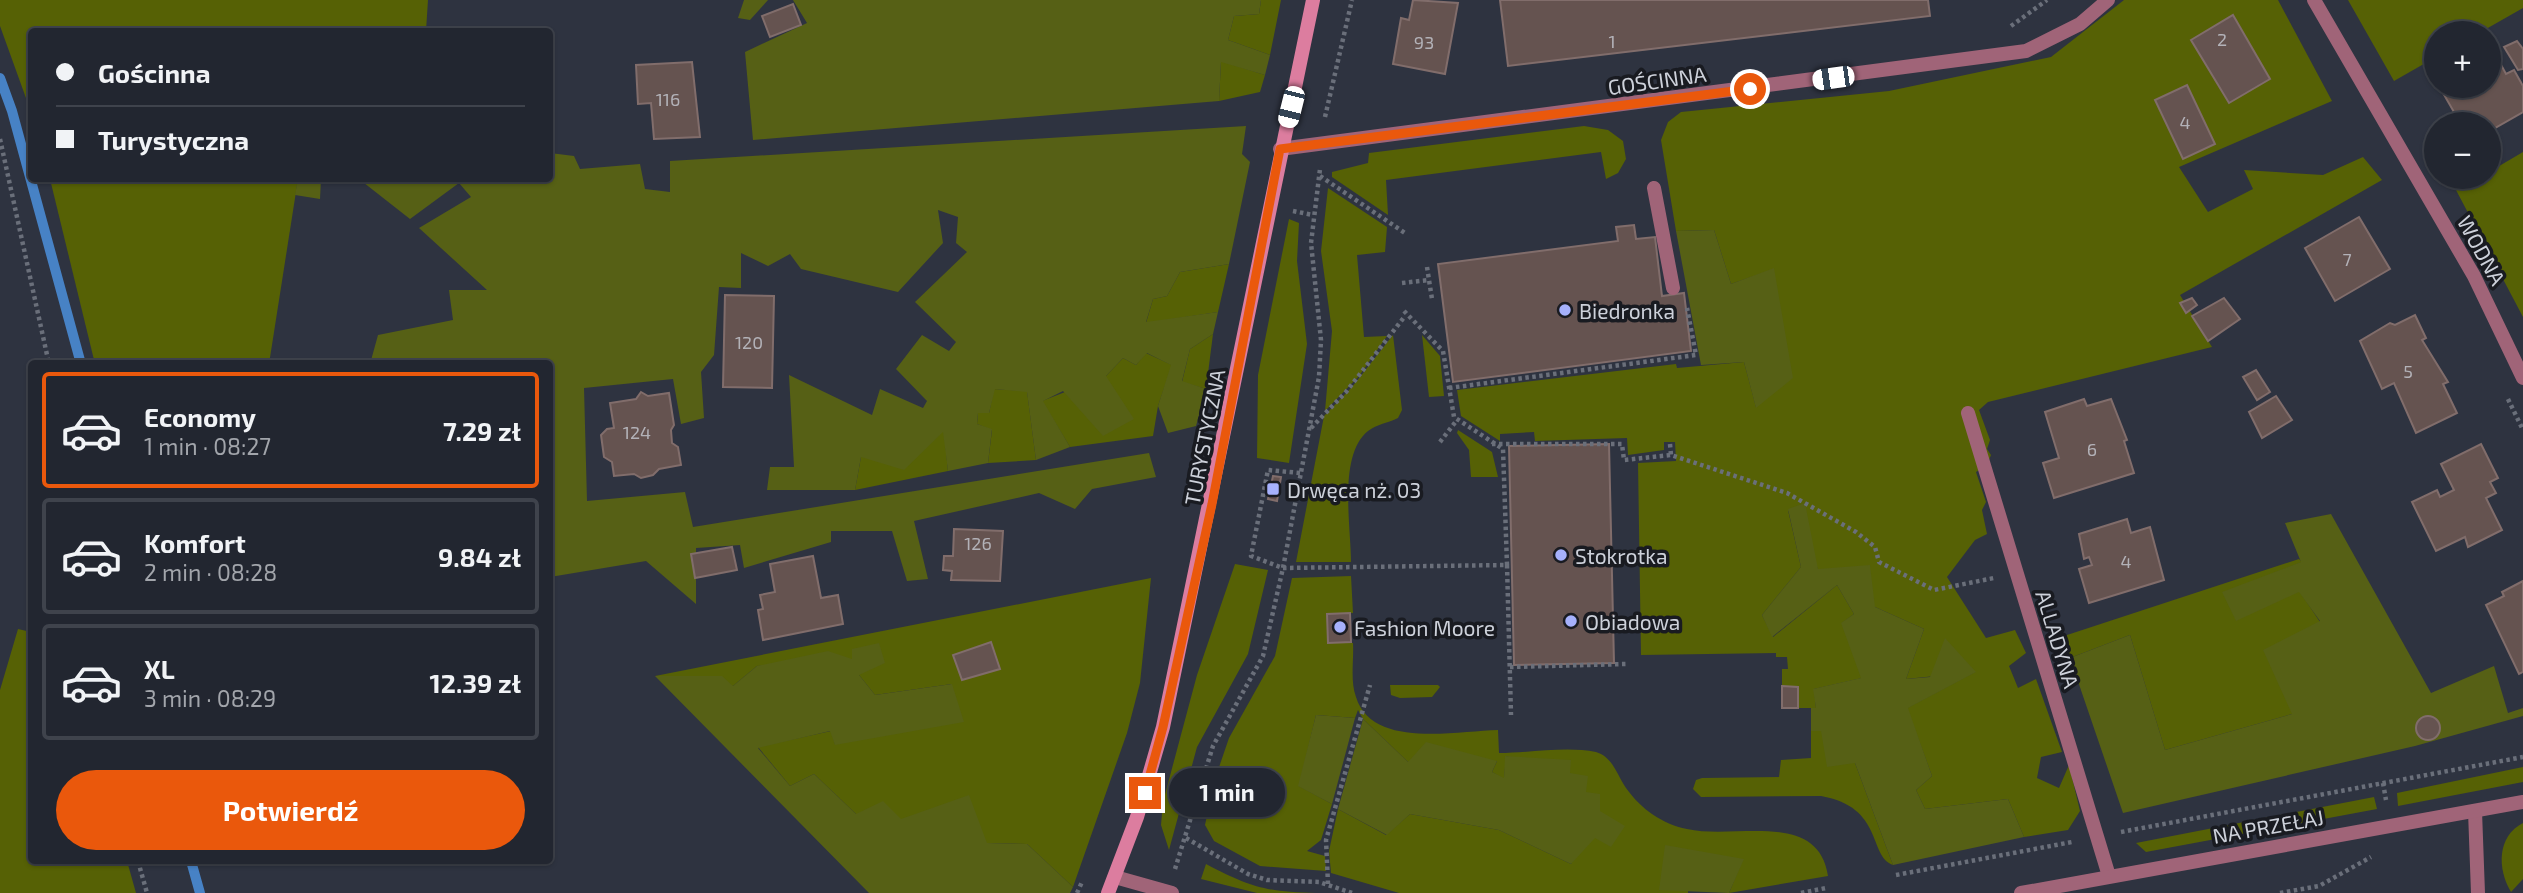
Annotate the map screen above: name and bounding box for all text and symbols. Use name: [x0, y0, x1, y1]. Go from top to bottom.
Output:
map controls: [2424, 21, 2501, 189]
button: +: [2424, 21, 2501, 98]
house number: 2: [2217, 28, 2227, 50]
house number: 1: [1608, 30, 1616, 52]
house number: 93: [1414, 31, 1434, 53]
text: Gościnna: [98, 57, 210, 88]
street label: GOŚCINNA: [1606, 61, 1708, 99]
car: [1811, 65, 1856, 91]
route start: [1734, 73, 1766, 105]
car: [1276, 84, 1307, 130]
house number: 116: [656, 88, 680, 110]
house number: 4: [2179, 111, 2191, 133]
button: −: [2424, 112, 2501, 189]
text: Turystyczna: [98, 124, 249, 155]
street label: WODNA: [2453, 211, 2511, 289]
house number: 7: [2342, 248, 2352, 270]
place label: Biedronka: [1579, 298, 1675, 323]
marker: Biedronka: [1557, 302, 1573, 318]
house number: 120: [735, 331, 763, 353]
house number: 5: [2403, 360, 2413, 382]
street label: TURYSTYCZNA: [1179, 367, 1229, 507]
icon: car: [60, 399, 123, 462]
text: Economy: [144, 401, 256, 432]
text: 7.29 zł: [443, 415, 521, 446]
house number: 124: [623, 421, 651, 443]
text: 1 min · 08:27: [144, 432, 271, 460]
house number: 6: [2087, 438, 2097, 460]
place label: Drwęca nż. 03: [1287, 477, 1421, 502]
marker: Drwęca nż. 03: [1265, 481, 1281, 497]
icon: car: [60, 525, 123, 588]
text: Komfort: [144, 527, 246, 558]
house number: 126: [964, 532, 992, 554]
text: 9.84 zł: [438, 541, 521, 572]
place label: Stokrotka: [1575, 543, 1668, 568]
marker: Stokrotka: [1553, 547, 1569, 563]
house number: 4: [2120, 550, 2132, 572]
text: 2 min · 08:28: [144, 558, 277, 586]
street label: ALLADYNA: [2031, 587, 2085, 691]
place label: Obiadowa: [1585, 609, 1680, 634]
marker: Obiadowa: [1563, 613, 1579, 629]
place label: Fashion Moore: [1354, 615, 1495, 640]
marker: Fashion Moore: [1332, 619, 1348, 635]
icon: car: [60, 651, 123, 714]
text: XL: [144, 653, 175, 684]
text: 12.39 zł: [430, 667, 521, 698]
text: 3 min · 08:29: [144, 684, 276, 712]
callout: 1 min: [1170, 768, 1285, 818]
button: Potwierdź: [56, 770, 525, 850]
route end: [1129, 777, 1161, 809]
text: 1 min: [1199, 778, 1255, 806]
street label: NA PRZEŁAJ: [2211, 804, 2325, 848]

